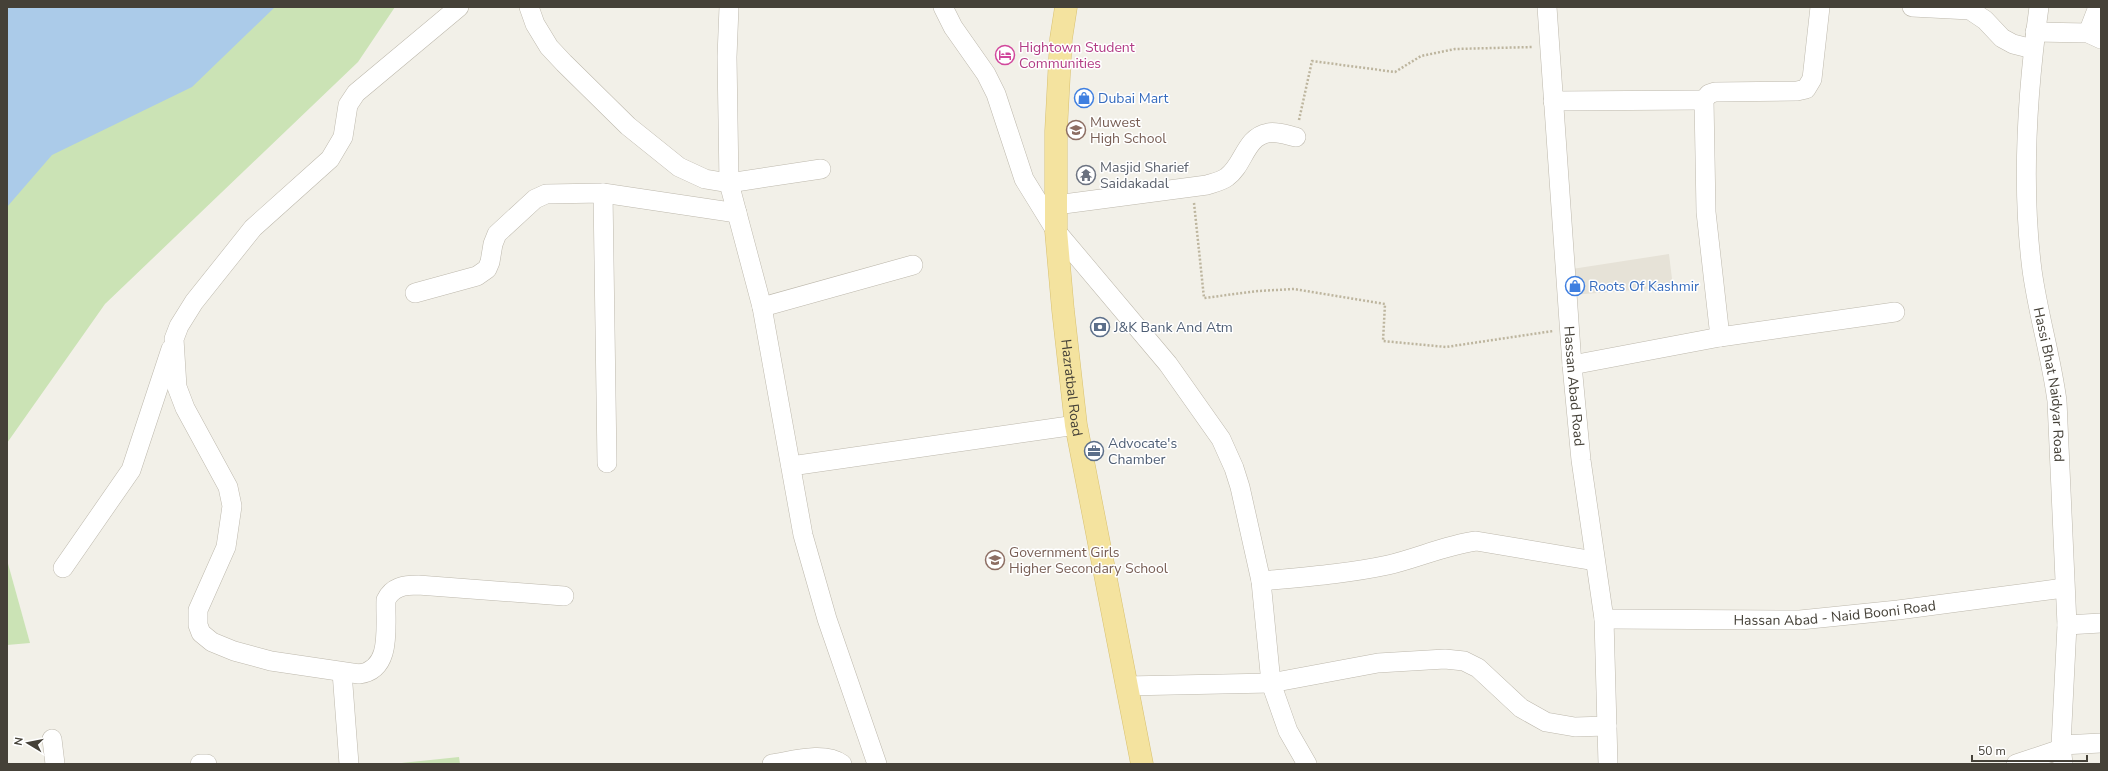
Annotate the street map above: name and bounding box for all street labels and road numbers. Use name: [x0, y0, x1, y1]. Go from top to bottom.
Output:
street label: Hassi Bhat Naidyar Road: [2029, 305, 2069, 462]
street label: Hassan Abad Road: [1559, 325, 1589, 447]
street label: Hazratbal Road: [1056, 338, 1087, 438]
street label: Hassan Abad - Naid Booni Road: [1733, 596, 1937, 630]

